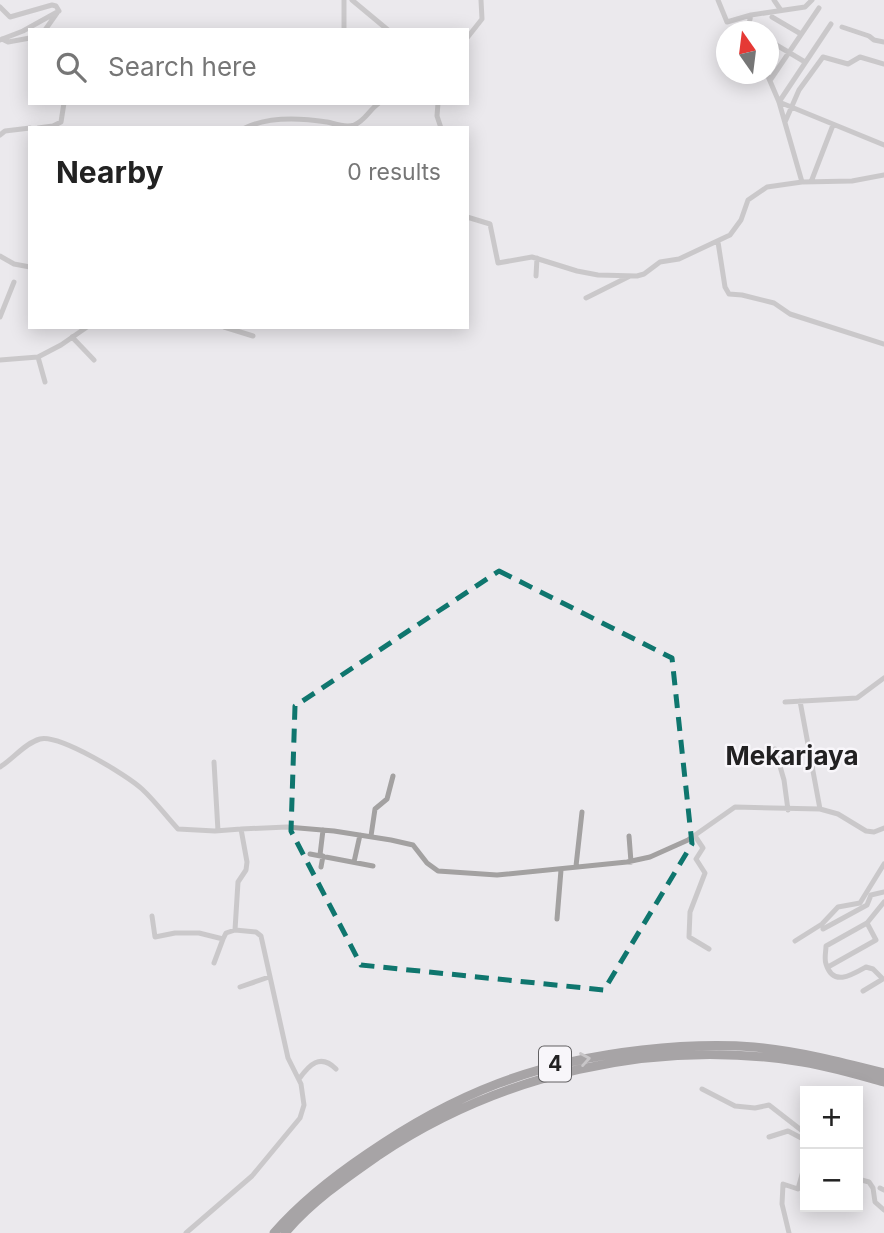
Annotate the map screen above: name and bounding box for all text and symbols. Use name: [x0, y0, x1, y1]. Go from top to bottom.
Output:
north arrow: [716, 21, 779, 84]
search box: [28, 28, 469, 105]
icon: search: [52, 48, 90, 86]
text: Search here: [108, 51, 257, 82]
text: Nearby: [56, 154, 164, 190]
text: 0 results: [347, 158, 441, 186]
district label: Mekarjaya: [725, 740, 859, 771]
road number: 4: [539, 1046, 571, 1082]
one-way arrow: [579, 1052, 590, 1067]
map controls: [800, 1086, 863, 1212]
button: +: [800, 1086, 863, 1149]
button: −: [800, 1149, 863, 1212]

